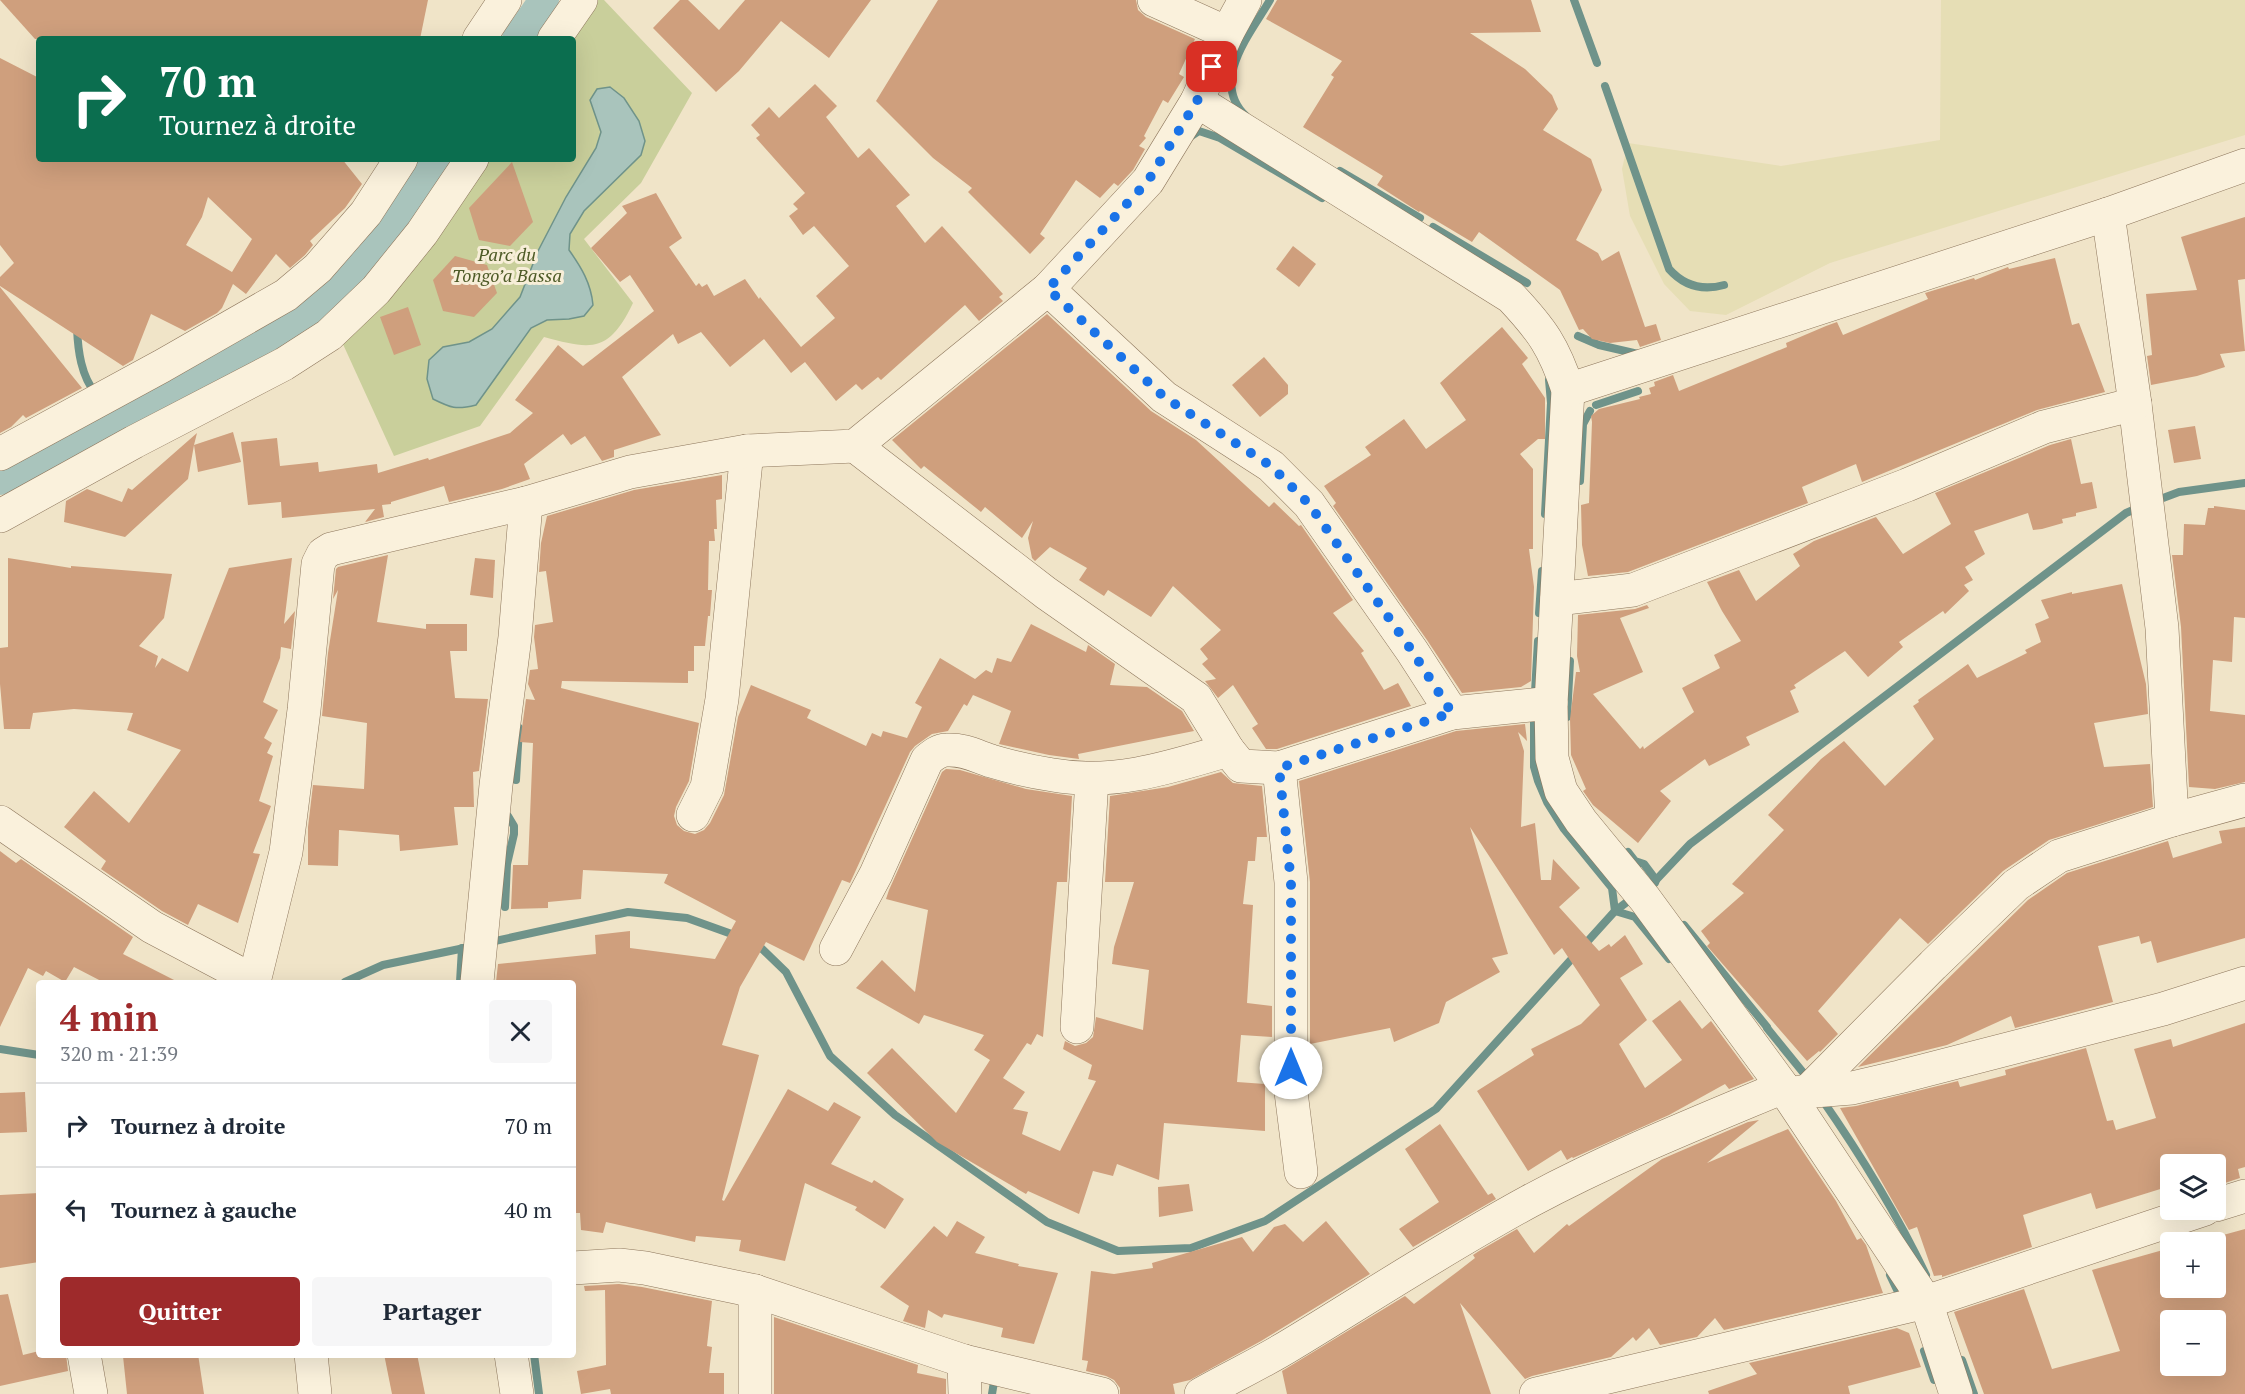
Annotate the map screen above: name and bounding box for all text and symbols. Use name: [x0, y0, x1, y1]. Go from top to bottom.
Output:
pin: [1186, 41, 1237, 92]
icon: arrive: [1195, 50, 1228, 83]
text: 70 m: [159, 53, 257, 109]
icon: right: [60, 60, 138, 138]
text: Tournez à droite: [159, 107, 356, 143]
park label: Parc du Tongo’a Bassa: [452, 242, 562, 287]
text: 4 min: [60, 994, 158, 1041]
button: close: [489, 1000, 552, 1063]
position arrow: [1259, 1036, 1323, 1100]
text: 320 m · 21:39: [60, 1040, 178, 1067]
icon: right: [60, 1109, 93, 1142]
text: Tournez à droite: [111, 1111, 286, 1140]
text: 70 m: [504, 1111, 552, 1140]
map controls: [2160, 1154, 2226, 1376]
button: layers: [2160, 1154, 2226, 1220]
icon: left: [60, 1193, 93, 1226]
text: Tournez à gauche: [111, 1195, 297, 1224]
text: 40 m: [504, 1195, 552, 1224]
button: +: [2160, 1232, 2226, 1298]
button: Quitter: [60, 1277, 300, 1346]
button: Partager: [312, 1277, 552, 1346]
button: −: [2160, 1310, 2226, 1376]

